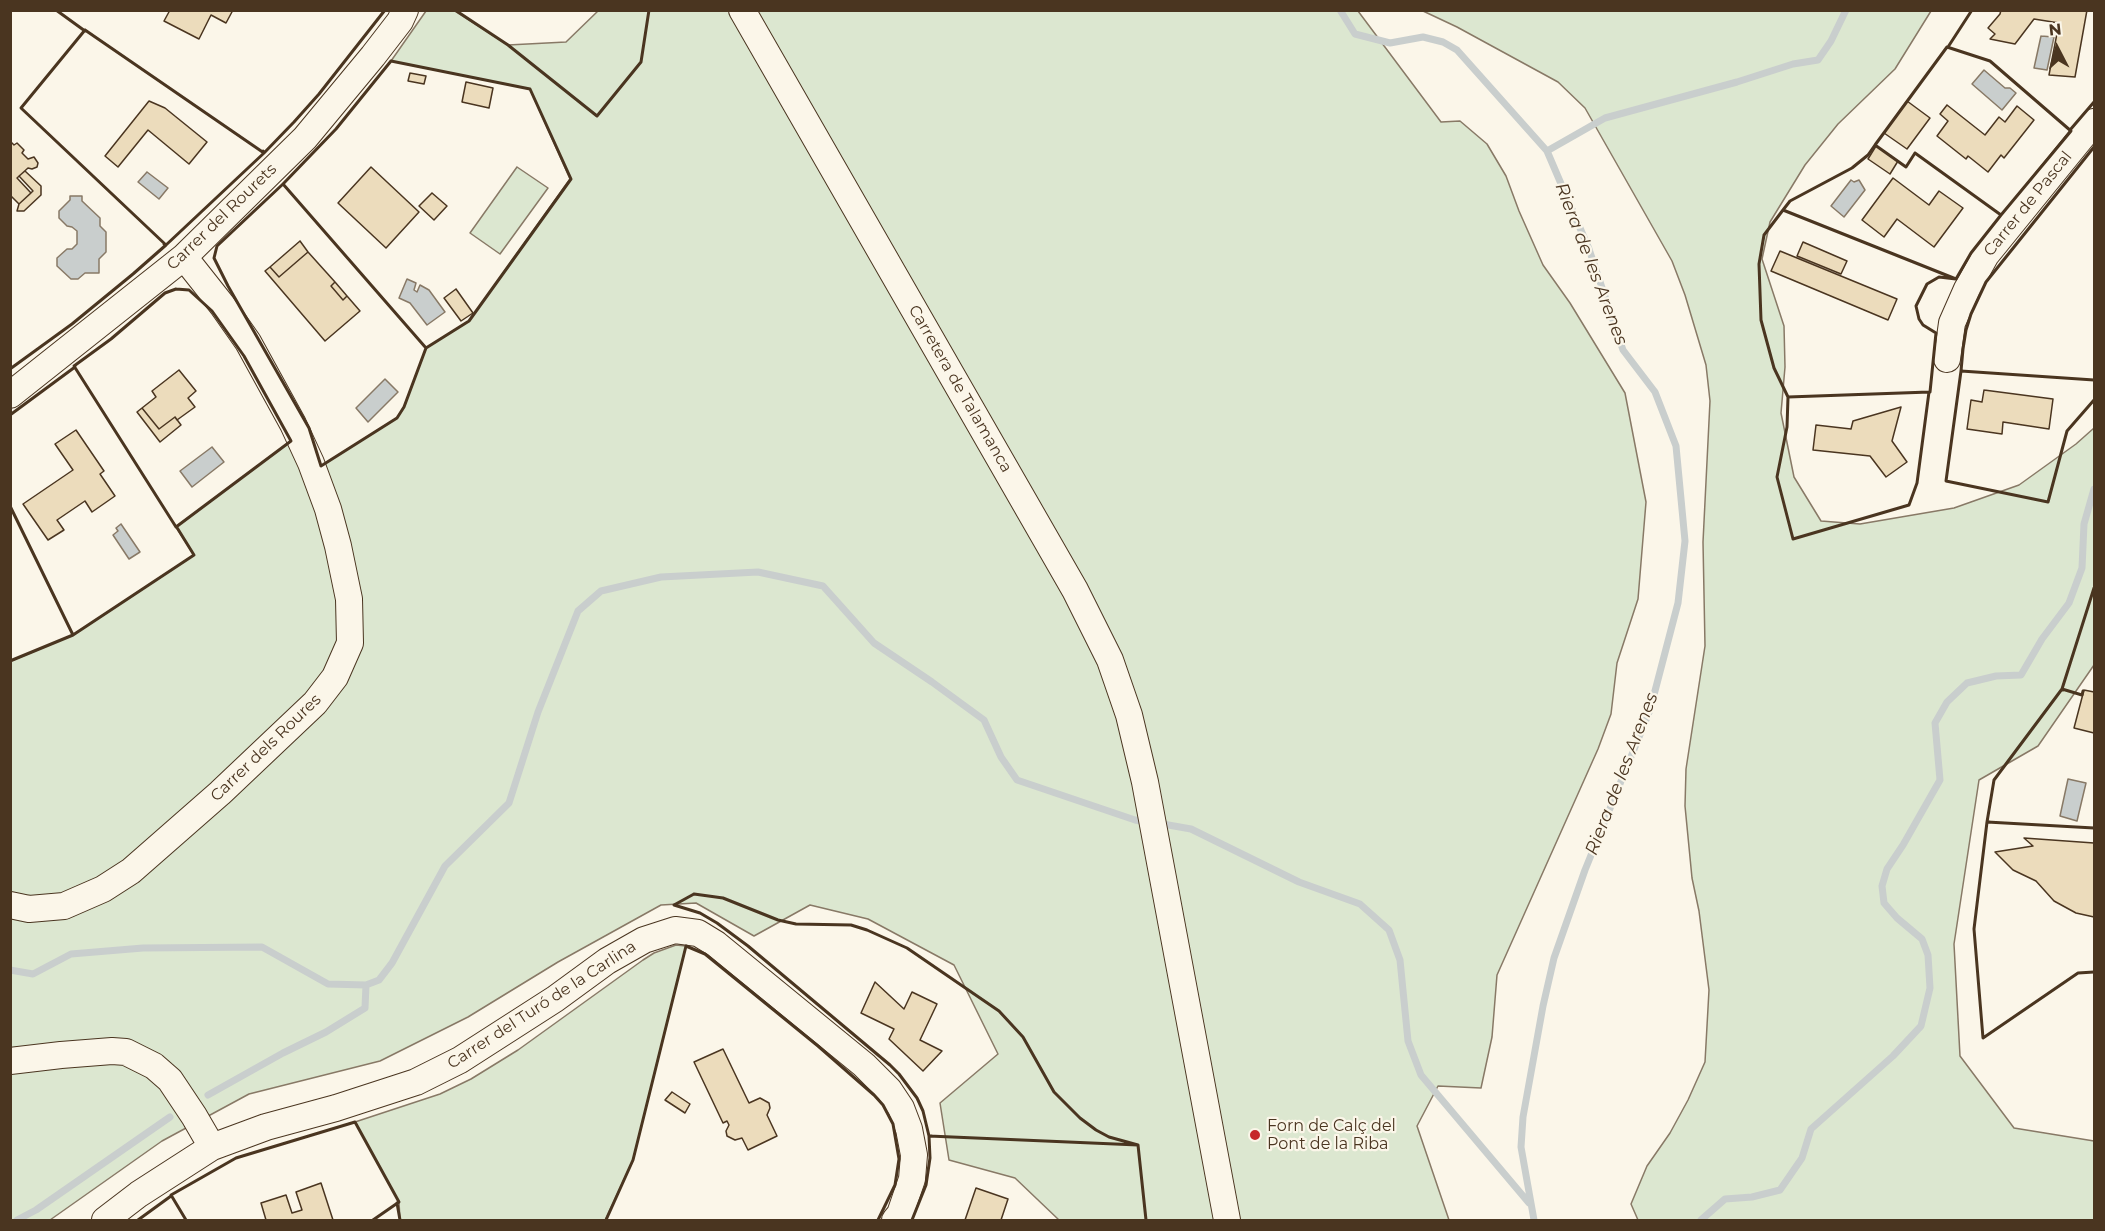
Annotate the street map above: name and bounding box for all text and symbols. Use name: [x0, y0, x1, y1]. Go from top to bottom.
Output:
north arrow: [2027, 18, 2087, 78]
text: N: [2048, 19, 2062, 40]
street label: Carrer de Pascal: [1980, 148, 2076, 260]
street label: Carrer del Rourets: [163, 160, 281, 274]
water label: Riera de les Arenes: [1550, 180, 1632, 348]
street label: Carretera de Talamanca: [904, 302, 1016, 476]
street label: Carrer dels Roures: [207, 690, 325, 806]
water label: Riera de les Arenes: [1581, 690, 1663, 858]
street label: Carrer del Turó de la Carlina: [444, 937, 640, 1073]
place label: Forn de Calç del Pont de la Riba: [1267, 1116, 1396, 1154]
marker: Forn de Calç del Pont de la Riba: [1248, 1128, 1262, 1142]

